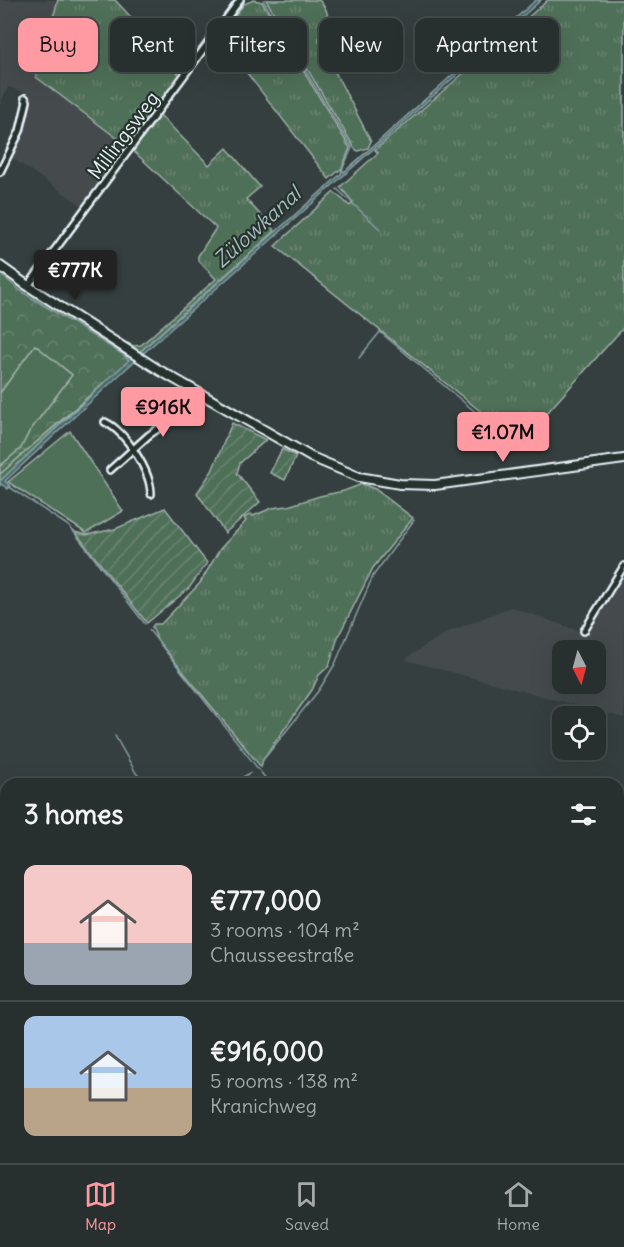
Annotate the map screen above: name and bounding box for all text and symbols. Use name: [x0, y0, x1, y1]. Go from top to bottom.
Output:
chip: Buy: [18, 18, 98, 72]
chip: Rent: [110, 18, 195, 72]
chip: Filters: [207, 18, 307, 72]
chip: New: [319, 18, 403, 72]
chip: Apartment: [415, 18, 559, 72]
street label: Millingsweg: [82, 86, 164, 184]
water label: Zülowkanal: [208, 179, 309, 273]
pin: €777K: [33, 250, 117, 301]
text: €777K: [48, 257, 102, 282]
pin: €916K: [121, 387, 205, 438]
text: €916K: [135, 394, 191, 419]
pin: €1.07M: [454, 412, 552, 463]
text: €1.07M: [471, 419, 535, 444]
north arrow: [552, 640, 606, 694]
map controls: [552, 640, 606, 760]
button: locate: [552, 706, 606, 760]
text: 3 homes: [24, 798, 123, 831]
icon: filters: [567, 798, 600, 831]
text: €777,000: [210, 884, 322, 917]
icon: home: [72, 889, 144, 961]
text: 3 rooms · 104 m²: [210, 917, 360, 942]
text: Chausseestraße: [210, 942, 354, 967]
text: €916,000: [210, 1035, 324, 1068]
icon: home: [72, 1040, 144, 1112]
text: 5 rooms · 138 m²: [210, 1068, 358, 1093]
text: Kranichweg: [210, 1093, 317, 1118]
tab: Map: [84, 1178, 117, 1234]
tab: Saved: [285, 1178, 329, 1234]
tab: Home: [497, 1178, 540, 1234]

